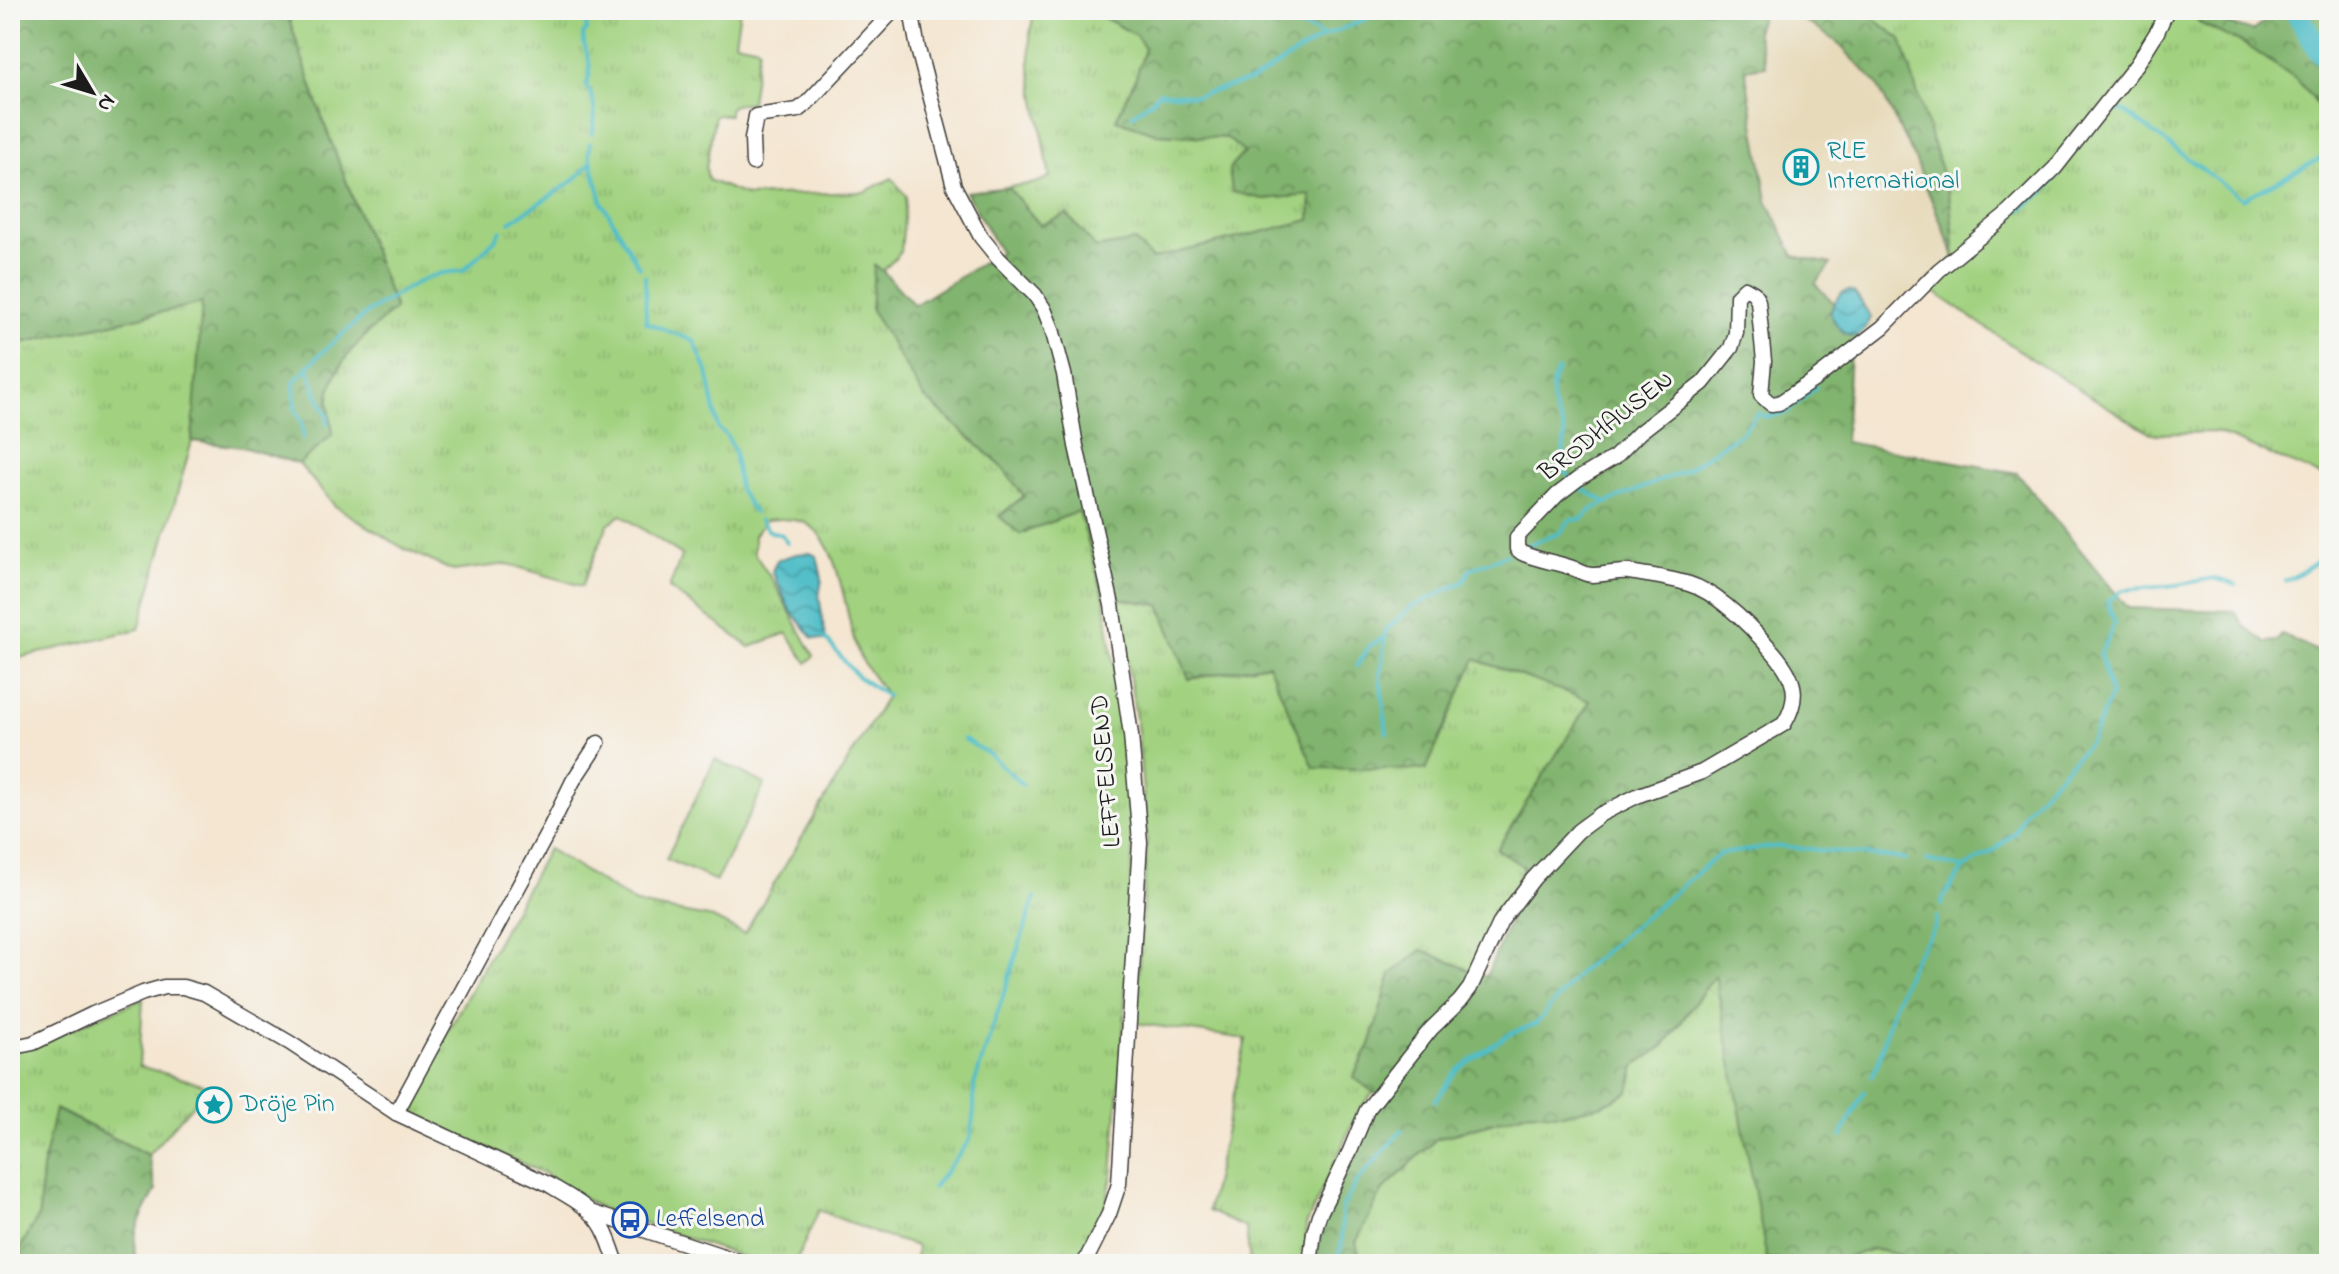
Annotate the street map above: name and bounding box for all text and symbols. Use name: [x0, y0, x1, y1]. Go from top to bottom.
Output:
north arrow: [52, 52, 132, 132]
text: N: [88, 87, 123, 118]
place label: RLE International: [1827, 133, 1959, 201]
building icon: RLE International: [1782, 148, 1820, 186]
street label: BRODHAUSEN: [1531, 362, 1683, 493]
street label: LEFFELSEND: [1081, 693, 1133, 849]
place icon: Dröje Pin: [195, 1086, 233, 1124]
place label: Dröje Pin: [239, 1086, 334, 1124]
bus stop icon: Leffelsend: [611, 1201, 649, 1239]
place label: Leffelsend: [656, 1201, 765, 1239]

